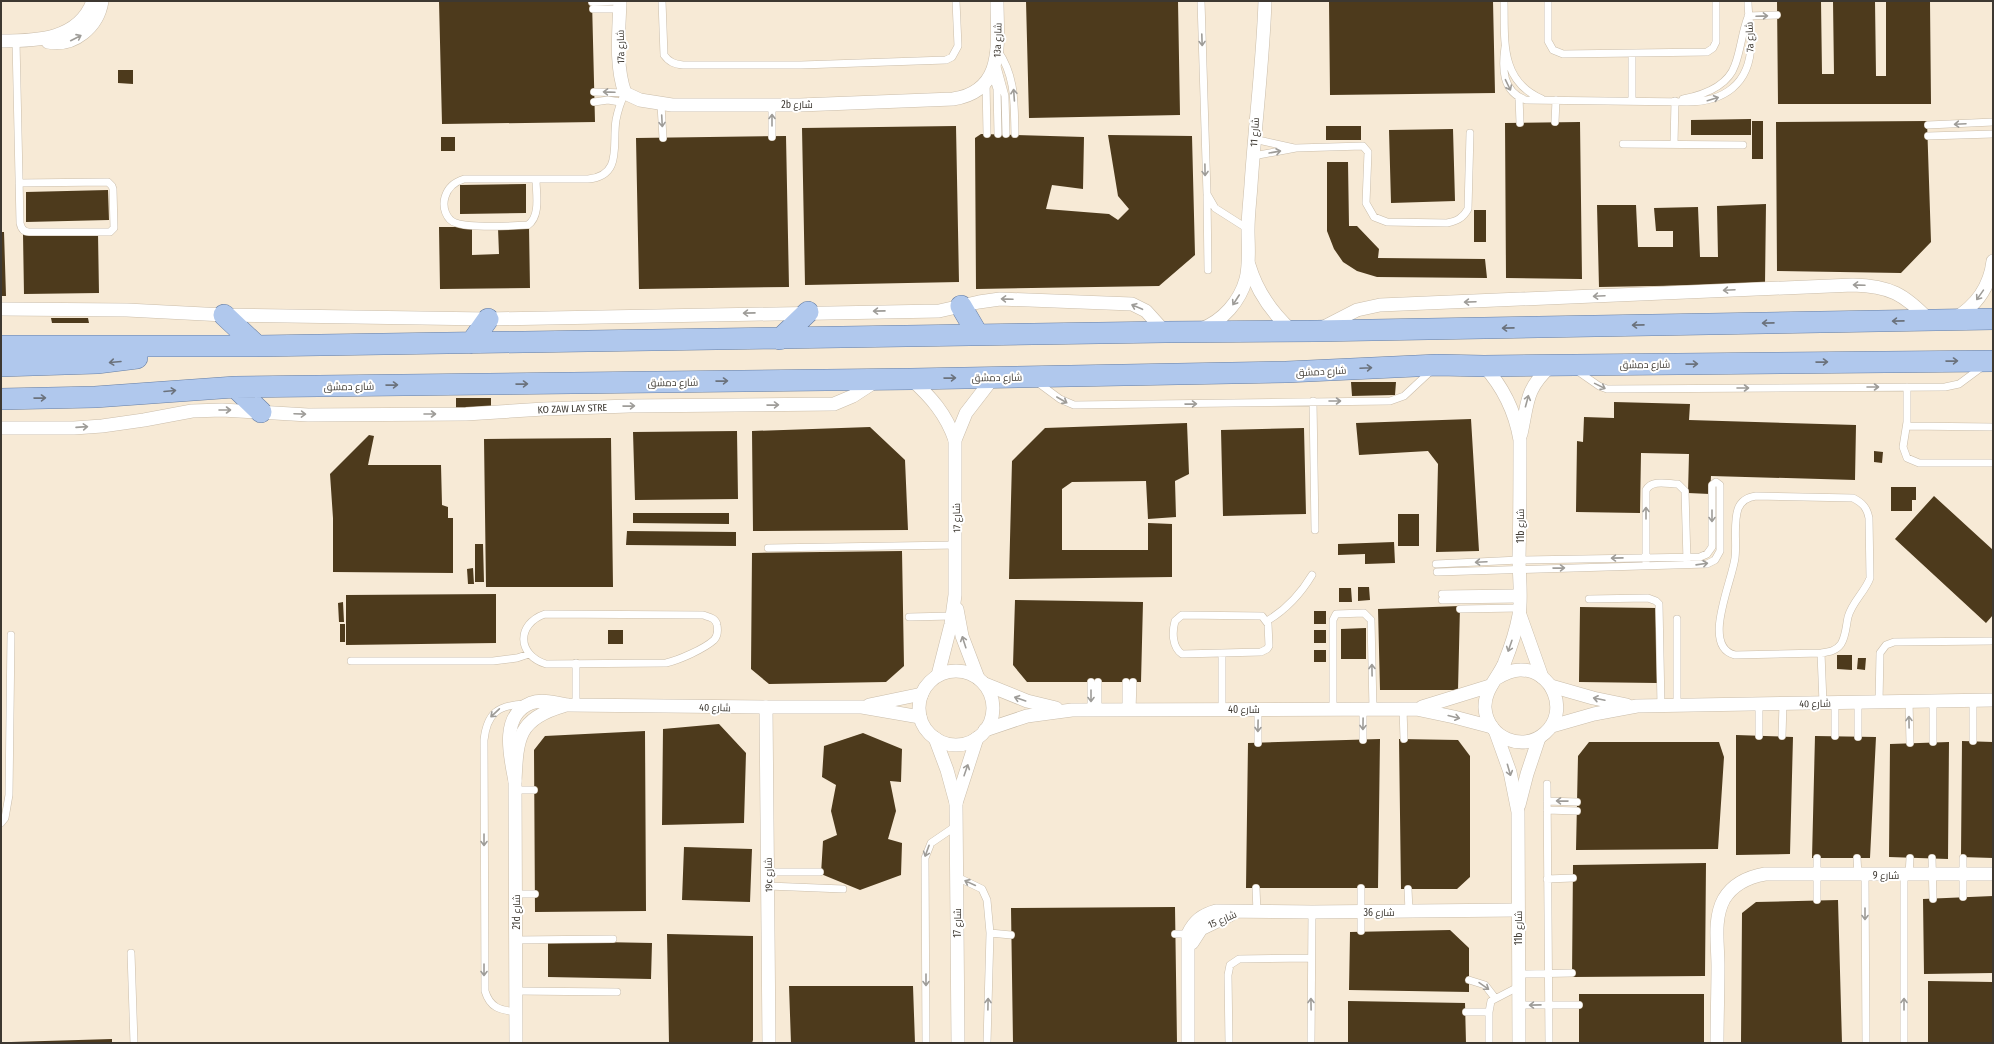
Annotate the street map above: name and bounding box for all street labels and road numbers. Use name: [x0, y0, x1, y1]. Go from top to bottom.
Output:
street label: 13a شارع: [991, 22, 1005, 58]
street label: 7a شارع: [1743, 22, 1757, 52]
street label: 17a شارع: [615, 30, 627, 64]
street label: 2b شارع: [781, 99, 813, 111]
street label: شارع 11: [1248, 117, 1262, 147]
street label: شارع دمشق: [1620, 359, 1670, 371]
street label: شارع دمشق: [1296, 365, 1347, 379]
street label: شارع دمشق: [972, 372, 1022, 384]
street label: شارع دمشق: [648, 377, 698, 389]
street label: شارع دمشق: [324, 381, 374, 393]
street label: KO ZAW LAY STRE: [537, 402, 608, 416]
street label: شارع 17: [951, 503, 963, 533]
street label: 11b شارع: [1515, 509, 1527, 543]
street label: شارع 40: [1799, 698, 1831, 710]
street label: شارع 40: [699, 702, 731, 714]
street label: شارع 40: [1228, 704, 1260, 716]
street label: 19c شارع: [763, 857, 775, 892]
street label: شارع 9: [1873, 870, 1899, 882]
street label: 21d شارع: [511, 894, 523, 930]
street label: شارع 36: [1363, 907, 1395, 919]
street label: شارع 17: [952, 908, 964, 938]
street label: شارع 15: [1206, 908, 1239, 931]
street label: 11b شارع: [1513, 911, 1525, 945]

